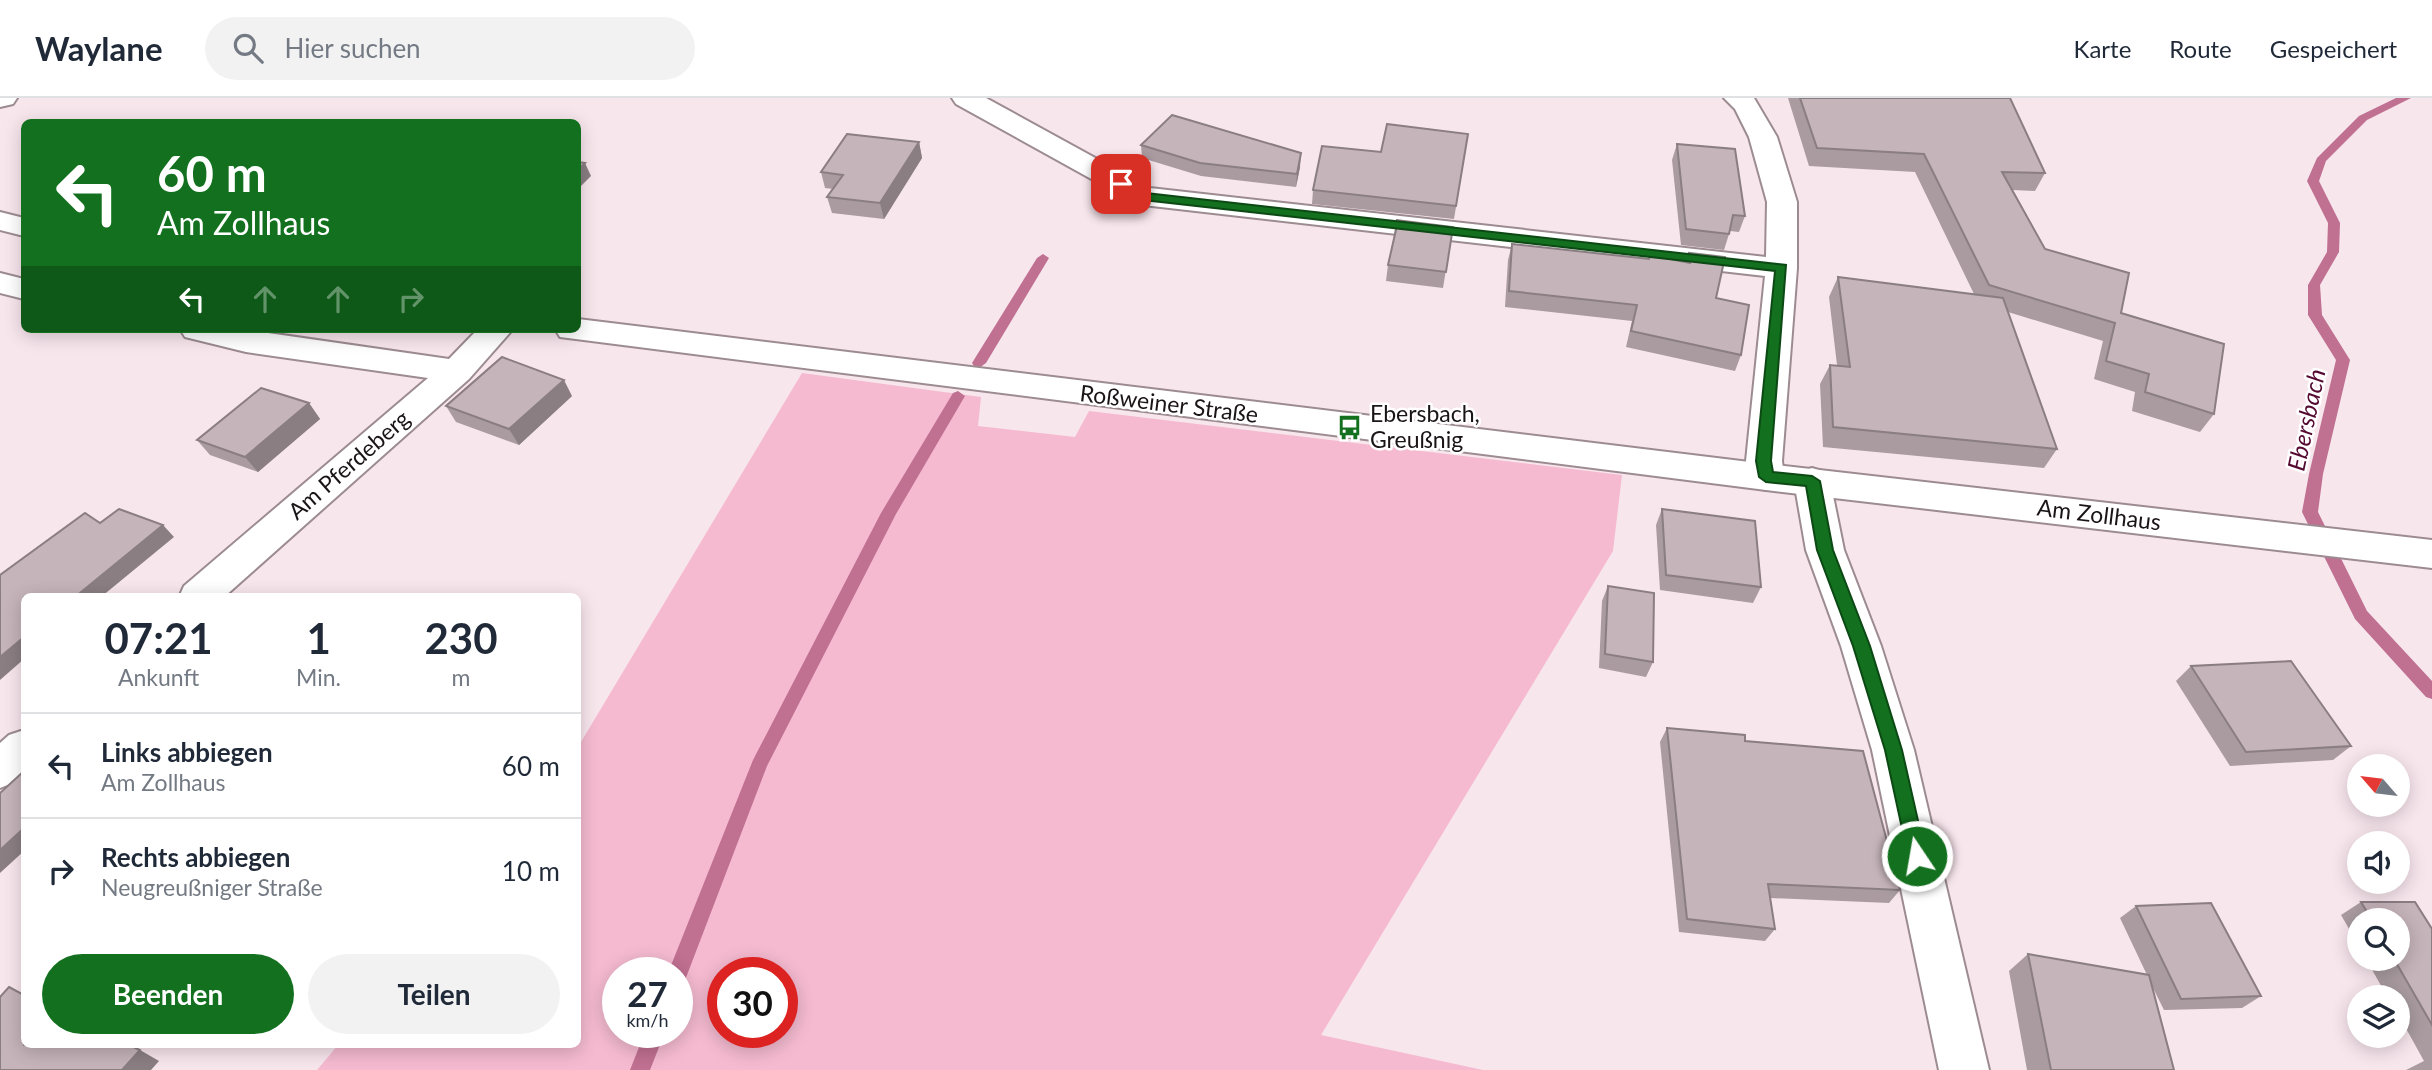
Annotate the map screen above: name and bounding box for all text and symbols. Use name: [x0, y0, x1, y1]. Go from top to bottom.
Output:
search box: [205, 17, 695, 80]
text: Waylane: [35, 28, 163, 68]
icon: search: [229, 29, 267, 67]
text: Hier suchen: [285, 32, 421, 64]
text: Karte: [2074, 34, 2131, 63]
text: Route: [2169, 34, 2232, 63]
text: Gespeichert: [2270, 34, 2397, 63]
text: 60 m: [157, 144, 267, 202]
icon: left: [42, 147, 133, 238]
pin: [1091, 154, 1151, 214]
icon: arrive: [1102, 165, 1140, 203]
text: Am Zollhaus: [157, 203, 330, 242]
icon: left: [173, 280, 211, 318]
icon: ahead: [246, 280, 284, 318]
icon: ahead: [319, 280, 357, 318]
icon: right: [392, 280, 430, 318]
water label: Ebersbach: [2281, 366, 2330, 473]
street label: Roßweiner Straße: [1078, 378, 1260, 428]
place label: Ebersbach, Greußnig: [1370, 399, 1480, 453]
street label: Am Pferdeberg: [282, 404, 415, 525]
bus stop icon: Ebersbach, Greußnig: [1336, 413, 1364, 441]
street label: Am Zollhaus: [2036, 493, 2163, 535]
text: 07:21: [104, 613, 213, 663]
text: 1: [306, 613, 331, 663]
text: 230: [424, 613, 498, 663]
text: Ankunft: [118, 663, 199, 691]
text: Min.: [296, 663, 341, 691]
text: m: [452, 663, 470, 691]
text: Links abbiegen: [101, 736, 273, 768]
icon: left: [42, 747, 80, 785]
text: 60 m: [502, 750, 560, 782]
north arrow: [2347, 754, 2410, 817]
map controls: [2347, 754, 2410, 1048]
text: Am Zollhaus: [101, 768, 226, 796]
position arrow: [1880, 819, 1954, 893]
button: sound: [2347, 831, 2410, 894]
text: Rechts abbiegen: [101, 841, 290, 873]
icon: right: [42, 852, 80, 890]
text: 10 m: [502, 855, 560, 887]
text: Neugreußniger Straße: [101, 873, 323, 901]
button: search: [2347, 908, 2410, 971]
button: Beenden: [42, 954, 294, 1034]
button: Teilen: [308, 954, 560, 1034]
speed limit sign: 30: [707, 957, 798, 1048]
text: 27: [627, 972, 668, 1014]
button: layers: [2347, 985, 2410, 1048]
text: km/h: [626, 1009, 669, 1031]

